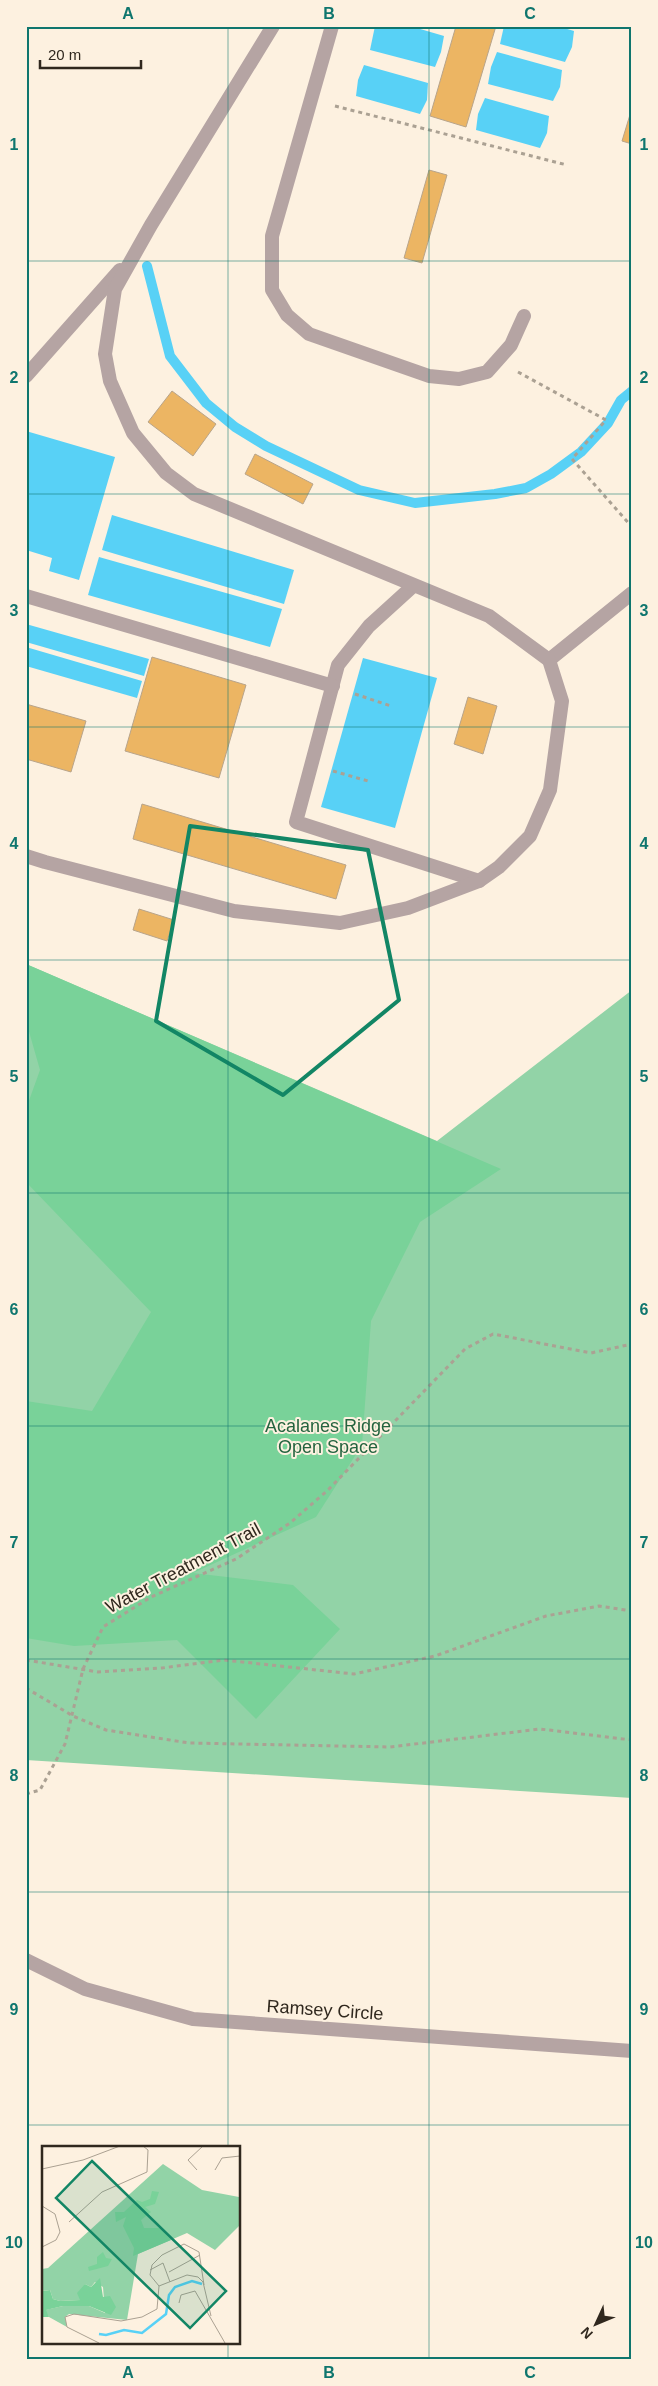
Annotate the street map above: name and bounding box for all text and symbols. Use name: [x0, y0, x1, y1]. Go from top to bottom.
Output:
text: A: [122, 5, 134, 22]
text: B: [323, 5, 335, 22]
text: C: [524, 5, 536, 22]
scale bar: [40, 38, 141, 70]
text: 20 m: [48, 46, 81, 63]
text: 1: [10, 136, 19, 153]
text: 1: [640, 136, 649, 153]
text: 2: [10, 369, 19, 386]
text: 2: [640, 369, 649, 386]
text: 3: [10, 602, 19, 619]
text: 3: [640, 602, 649, 619]
text: 4: [10, 835, 19, 852]
text: 4: [640, 835, 649, 852]
text: 5: [10, 1068, 19, 1085]
text: 5: [640, 1068, 649, 1085]
text: 6: [10, 1301, 19, 1318]
text: 6: [640, 1301, 649, 1318]
park label: Acalanes Ridge Open Space: [265, 1416, 391, 1457]
street label: Water Treatment Trail: [102, 1519, 264, 1617]
text: 7: [10, 1534, 19, 1551]
text: 7: [640, 1534, 649, 1551]
text: 8: [10, 1767, 19, 1784]
text: 8: [640, 1767, 649, 1784]
street label: Ramsey Circle: [266, 1996, 384, 2024]
text: 9: [10, 2001, 19, 2018]
text: 9: [640, 2001, 649, 2018]
inset map: [42, 2146, 240, 2344]
text: 10: [5, 2234, 23, 2251]
text: 10: [635, 2234, 653, 2251]
north arrow: [570, 2298, 620, 2348]
text: N: [577, 2324, 596, 2342]
text: A: [122, 2364, 134, 2381]
text: B: [323, 2364, 335, 2381]
text: C: [524, 2364, 536, 2381]

